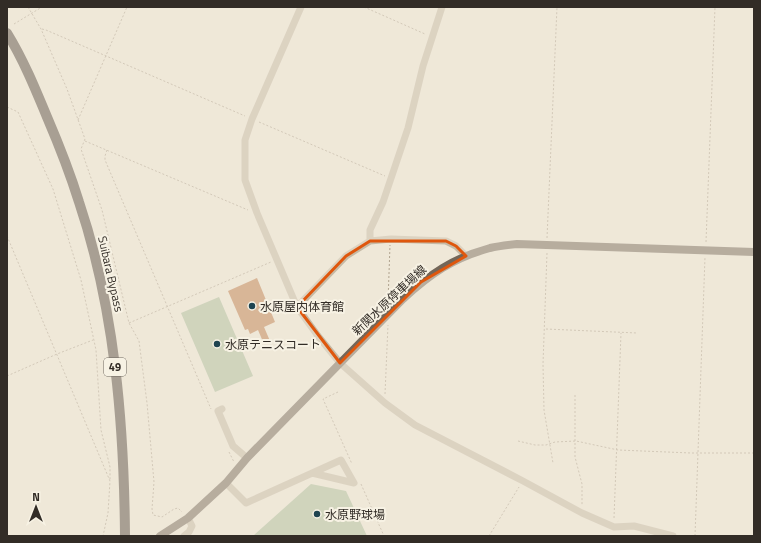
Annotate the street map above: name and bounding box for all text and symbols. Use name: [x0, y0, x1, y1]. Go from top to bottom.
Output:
street label: Suibara Bypass: [93, 234, 129, 314]
street label: 新関水原停車場線: [347, 260, 431, 340]
place label: 水原屋内体育館: [260, 297, 344, 316]
marker: 水原屋内体育館: [247, 301, 257, 311]
place label: 水原テニスコート: [225, 335, 321, 354]
marker: 水原テニスコート: [212, 339, 222, 349]
road number: 49: [104, 358, 126, 376]
north arrow: [16, 487, 56, 527]
text: N: [32, 489, 40, 505]
place label: 水原野球場: [325, 505, 385, 524]
marker: 水原野球場: [312, 509, 322, 519]

